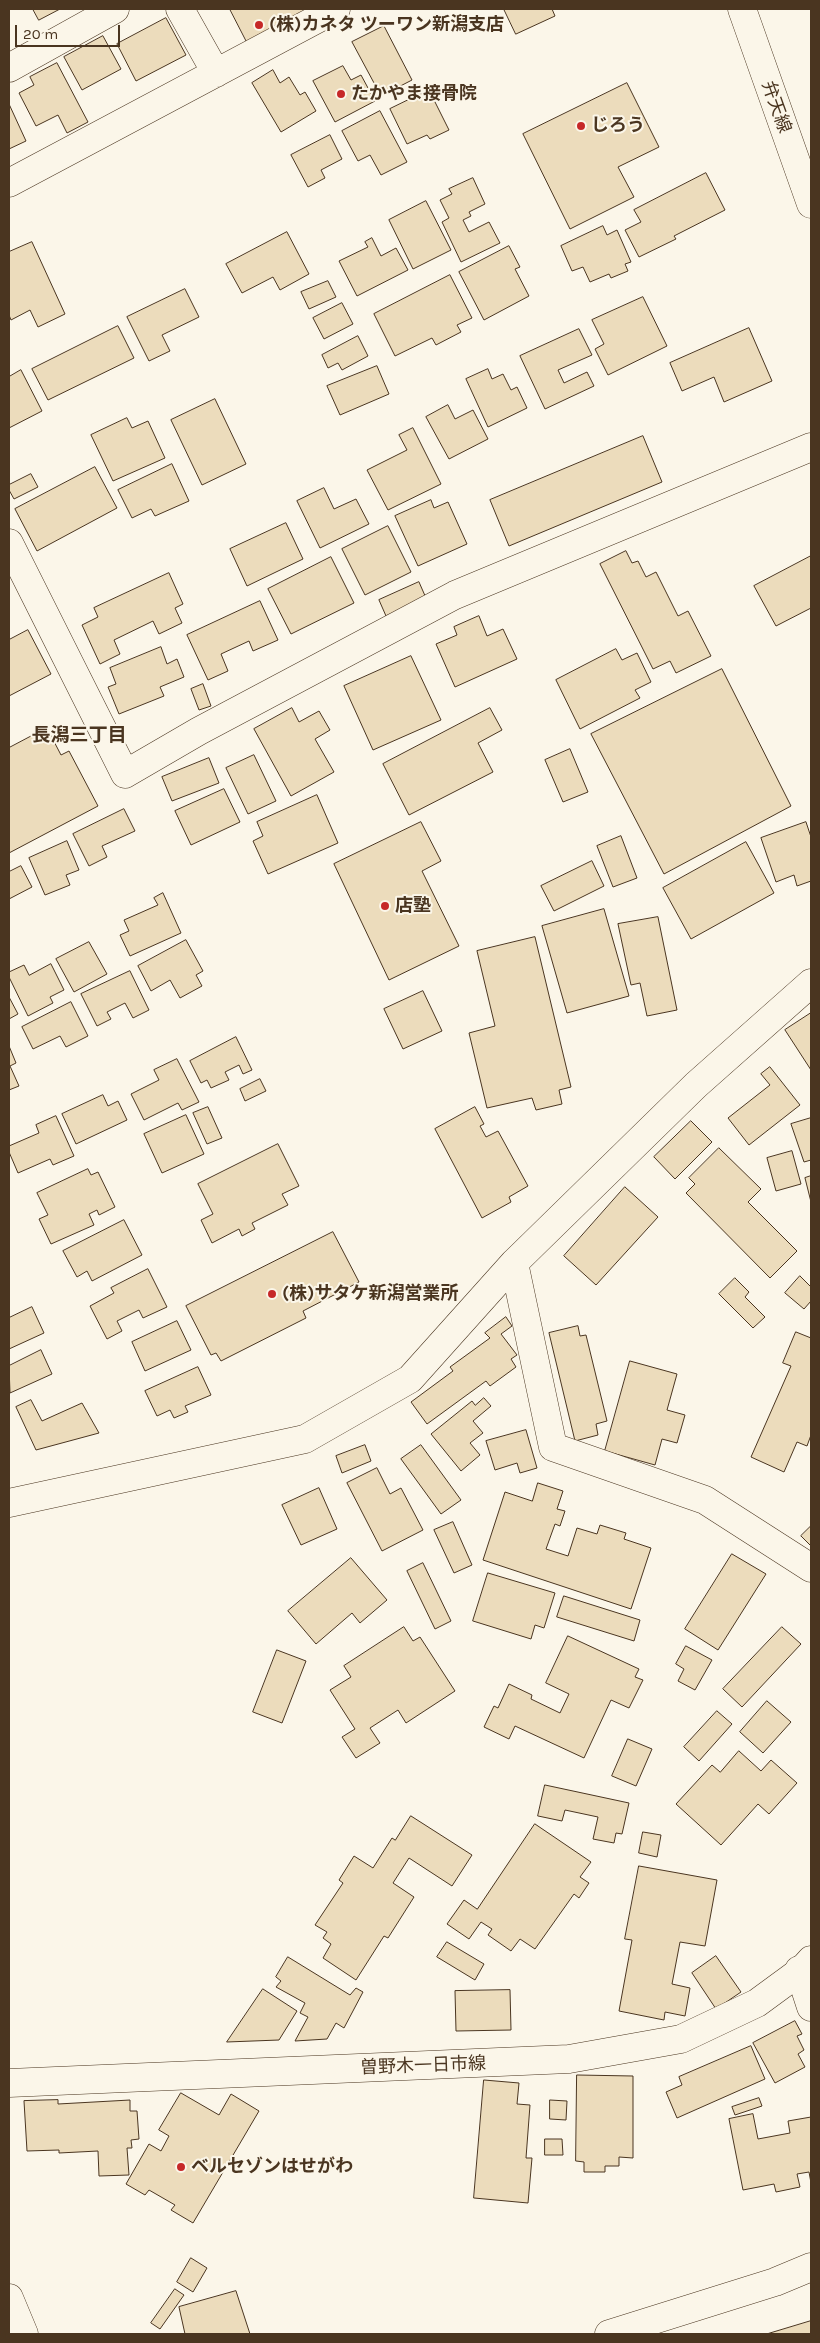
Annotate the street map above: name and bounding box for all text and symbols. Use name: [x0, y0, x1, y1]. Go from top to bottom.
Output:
place label: (株)カネタ ツーワン新潟支店: [269, 14, 504, 36]
scale bar: [18, 15, 122, 47]
marker: (株)カネタ ツーワン新潟支店: [253, 19, 265, 31]
text: 20 m: [23, 25, 58, 43]
street label: 弁天線: [757, 78, 795, 136]
place label: たかやま接骨院: [351, 83, 477, 105]
marker: たかやま接骨院: [335, 88, 347, 100]
place label: じろう: [591, 115, 645, 137]
marker: じろう: [575, 120, 587, 132]
district label: 長潟三丁目: [32, 725, 126, 747]
place label: 店塾: [395, 895, 431, 917]
marker: 店塾: [379, 900, 391, 912]
place label: (株)サタケ新潟営業所: [282, 1283, 458, 1305]
marker: (株)サタケ新潟営業所: [266, 1288, 278, 1300]
street label: 曽野木一日市線: [360, 2053, 486, 2079]
place label: ベルセゾンはせがわ: [191, 2156, 353, 2178]
marker: ベルセゾンはせがわ: [175, 2161, 187, 2173]

